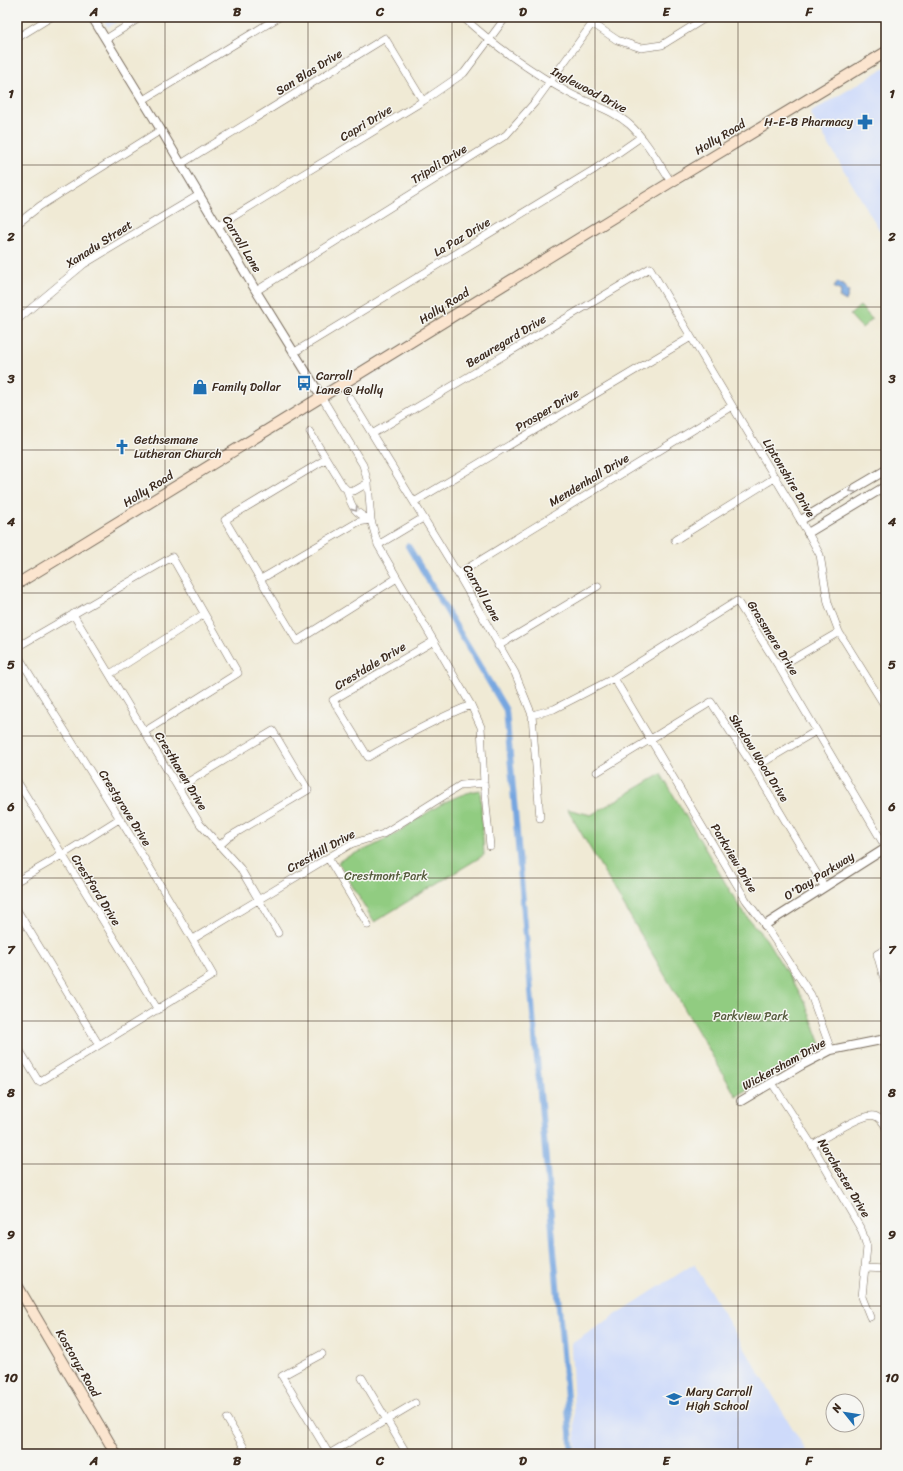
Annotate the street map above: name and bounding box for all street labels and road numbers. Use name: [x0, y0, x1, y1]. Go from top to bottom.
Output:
street label: San Blas Drive: [271, 43, 347, 101]
street label: Inglewood Drive: [546, 60, 631, 119]
street label: Capri Drive: [335, 99, 397, 147]
street label: Holly Road: [690, 112, 751, 161]
street label: Tripoli Drive: [406, 138, 472, 190]
street label: Carroll Lane: [216, 211, 268, 277]
street label: La Paz Drive: [429, 211, 495, 263]
street label: Xanadu Street: [60, 214, 137, 275]
street label: Holly Road: [414, 281, 475, 330]
street label: Beauregard Drive: [461, 308, 551, 374]
street label: Prosper Drive: [511, 382, 583, 438]
street label: Liptonshire Drive: [757, 434, 821, 522]
street label: Mendenhall Drive: [544, 447, 634, 513]
street label: Holly Road: [118, 464, 179, 513]
street label: Carroll Lane: [457, 560, 507, 626]
street label: Grassmere Drive: [741, 596, 805, 680]
street label: Crestdale Drive: [330, 636, 410, 696]
street label: Shadow Wood Drive: [723, 709, 795, 807]
street label: Cresthaven Drive: [149, 727, 213, 815]
street label: Crestgrove Drive: [92, 765, 158, 851]
street label: Parkview Drive: [705, 819, 763, 897]
street label: Cresthill Drive: [283, 823, 359, 879]
street label: O'Day Parkway: [779, 845, 859, 906]
street label: Crestford Drive: [65, 849, 127, 931]
street label: Wickersham Drive: [738, 1032, 830, 1096]
street label: Norchester Drive: [812, 1134, 876, 1222]
street label: Kostoryz Road: [50, 1325, 107, 1402]

